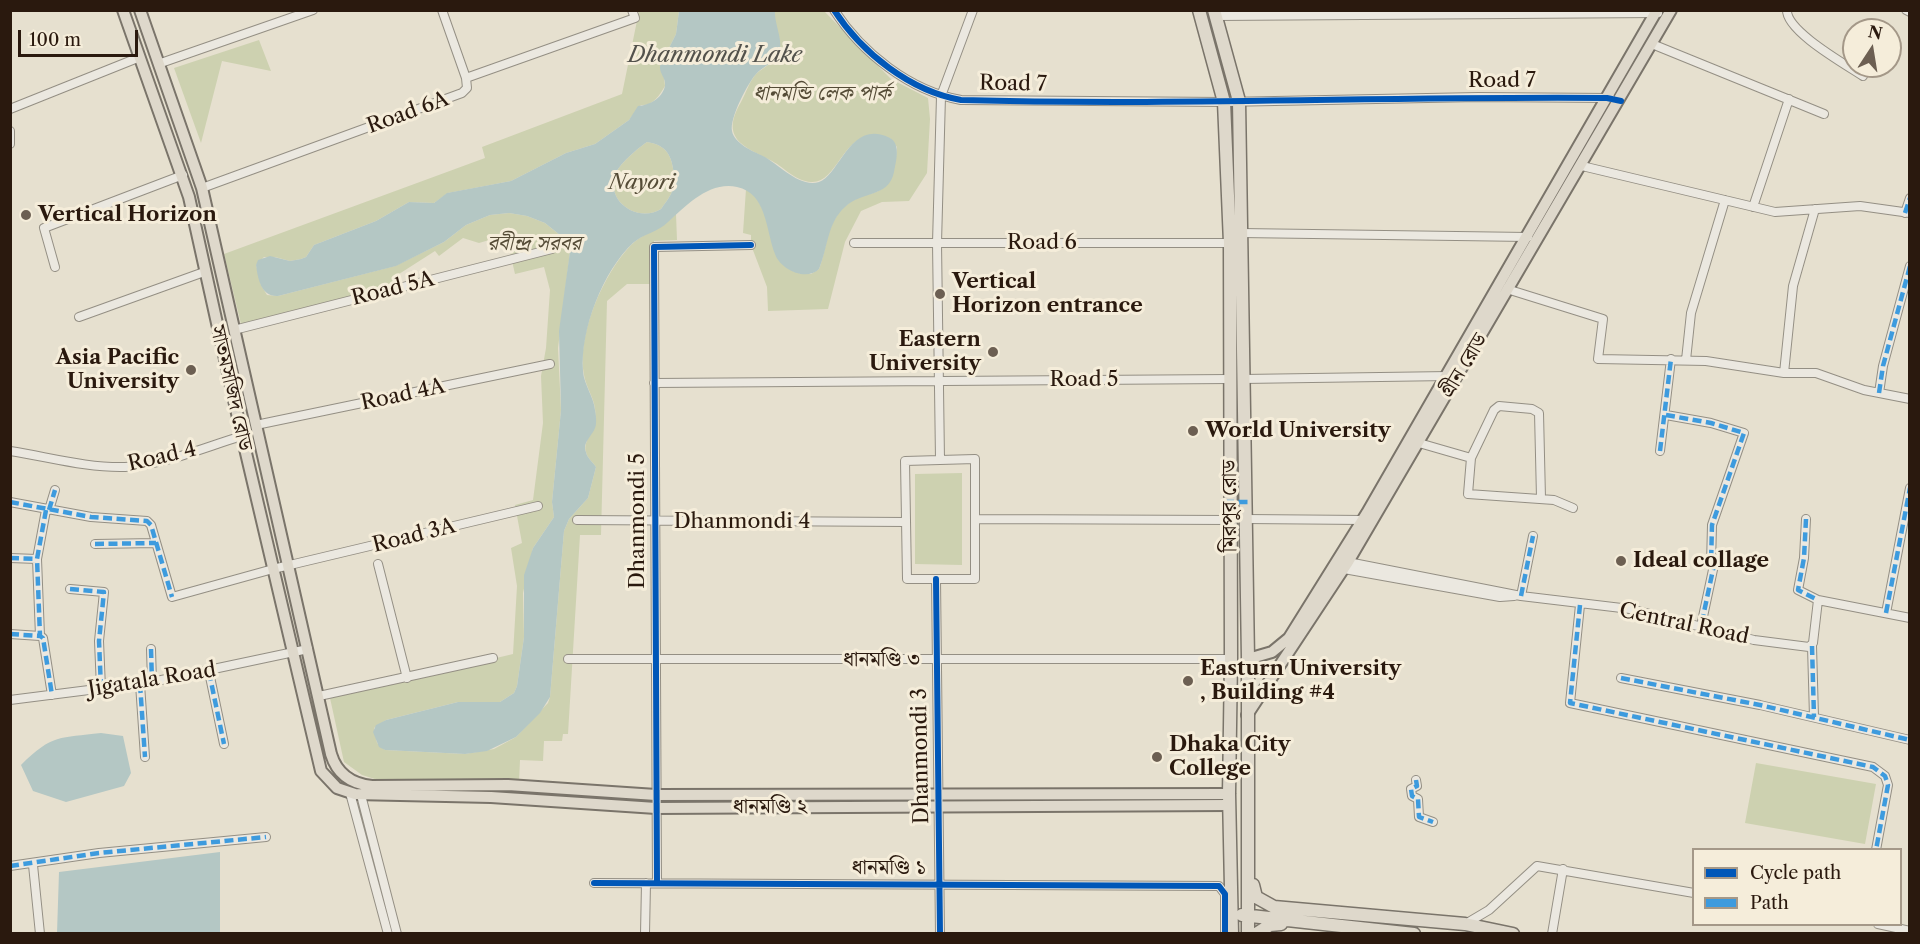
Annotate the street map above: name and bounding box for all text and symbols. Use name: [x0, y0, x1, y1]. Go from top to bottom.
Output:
scale bar: [21, 18, 141, 56]
north arrow: [1842, 18, 1902, 78]
text: N: [1866, 21, 1884, 44]
text: 100 m: [29, 29, 81, 51]
water label: Dhanmondi Lake: [628, 43, 802, 69]
street label: Road 7: [1468, 68, 1536, 94]
street label: Road 7: [979, 71, 1047, 97]
park label: ধানমন্ডি লেক পার্ক: [753, 81, 891, 107]
street label: Road 6A: [364, 87, 452, 139]
park label: Nayori: [609, 170, 675, 196]
place label: Vertical Horizon: [38, 202, 217, 228]
marker: Vertical Horizon: [19, 208, 33, 222]
street label: Road 6: [1007, 230, 1077, 256]
park label: রবীন্দ্র সরবর: [487, 231, 581, 257]
street label: Road 5A: [349, 267, 437, 311]
place label: Vertical Horizon entrance: [952, 269, 1143, 319]
marker: Vertical Horizon entrance: [933, 287, 947, 301]
street label: সাতমসজিদ রোড: [204, 323, 258, 453]
place label: Eastern University: [869, 327, 981, 377]
street label: গ্রীন রোড: [1435, 329, 1493, 403]
place label: Asia Pacific University: [56, 345, 179, 395]
marker: Eastern University: [986, 345, 1000, 359]
marker: Asia Pacific University: [184, 363, 198, 377]
street label: Road 5: [1050, 367, 1118, 393]
street label: Road 4A: [359, 374, 447, 416]
place label: World University: [1205, 418, 1391, 444]
marker: World University: [1186, 424, 1200, 438]
street label: Road 4: [125, 437, 199, 477]
street label: Dhanmondi 5: [625, 453, 651, 589]
street label: মিরপুর রোড: [1217, 460, 1243, 552]
street label: Dhanmondi 4: [674, 509, 810, 535]
street label: Road 3A: [370, 514, 458, 558]
place label: Ideal collage: [1633, 548, 1769, 574]
marker: Ideal collage: [1614, 554, 1628, 568]
street label: Central Road: [1617, 598, 1751, 650]
street label: ধানমণ্ডি ৩: [843, 647, 921, 673]
place label: Easturn University , Building #4: [1200, 656, 1401, 706]
street label: Jigatala Road: [86, 657, 218, 703]
marker: Easturn University , Building #4: [1181, 674, 1195, 688]
street label: Dhanmondi 3: [907, 688, 935, 824]
place label: Dhaka City College: [1169, 732, 1290, 782]
marker: Dhaka City College: [1150, 750, 1164, 764]
street label: ধানমণ্ডি ২: [733, 794, 807, 820]
legend: [1692, 848, 1902, 926]
street label: ধানমণ্ডি ১: [852, 855, 926, 881]
text: Cycle path: [1750, 862, 1841, 884]
text: Path: [1750, 892, 1789, 914]

